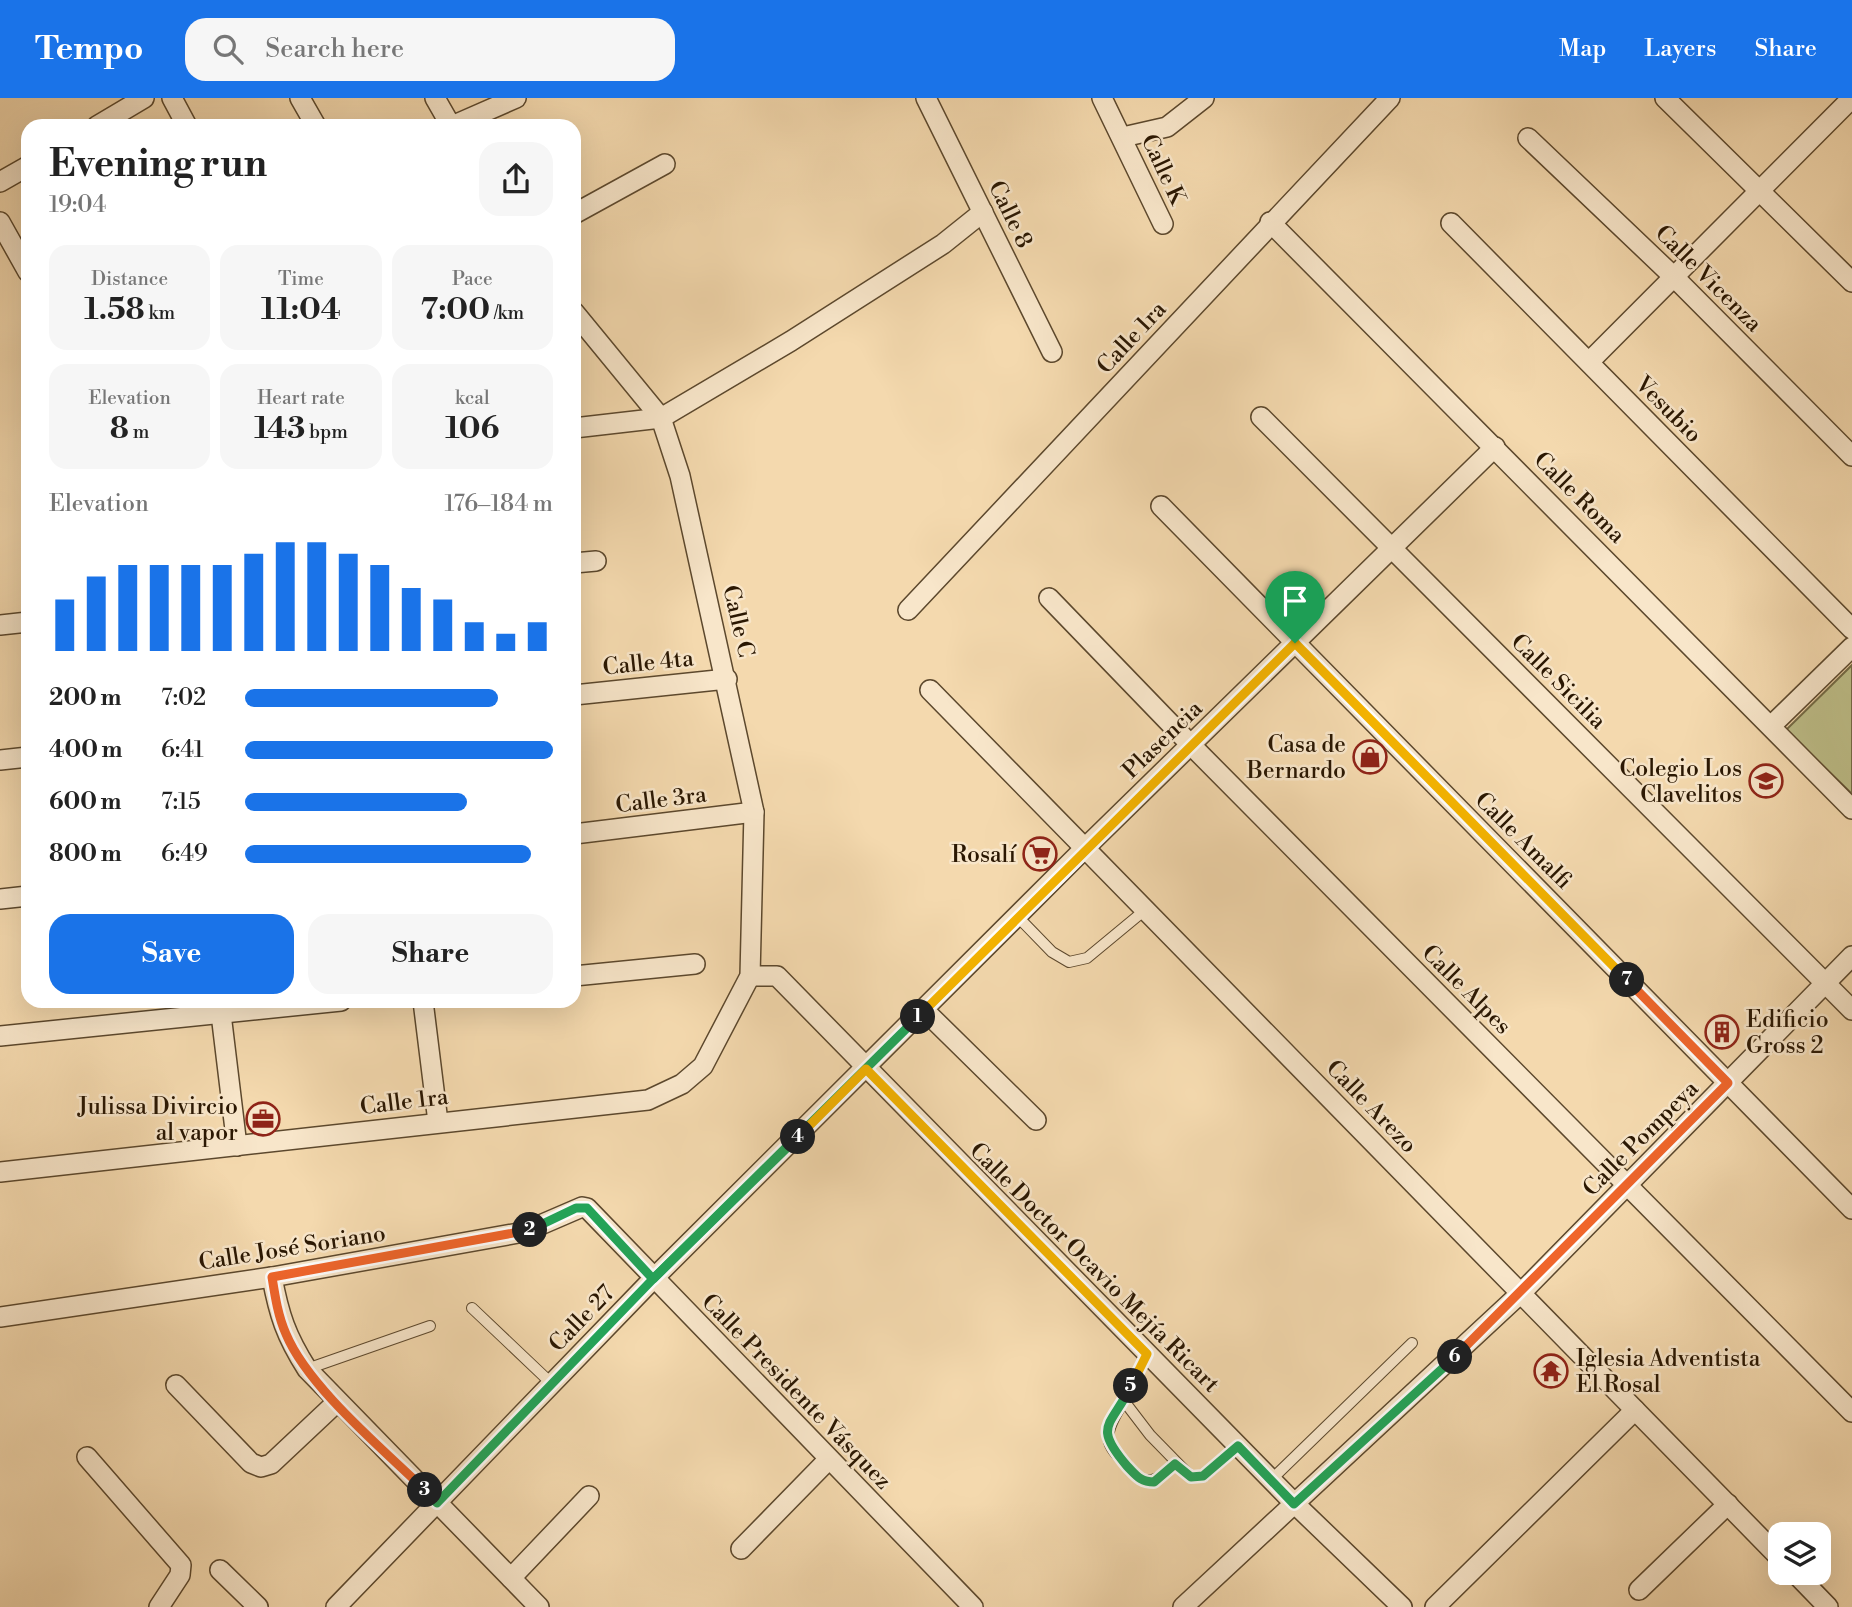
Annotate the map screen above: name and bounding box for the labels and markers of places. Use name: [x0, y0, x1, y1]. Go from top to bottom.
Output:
pin: [1265, 571, 1325, 643]
place label: Casa de Bernardo: [1246, 731, 1346, 785]
shop icon: Casa de Bernardo: [1351, 738, 1389, 776]
place label: Colegio Los Clavelitos: [1619, 755, 1742, 809]
school or university icon: Colegio Los Clavelitos: [1747, 762, 1785, 800]
supermarket icon: Rosalí: [1021, 835, 1059, 873]
place label: Rosalí: [951, 841, 1017, 869]
pin: 7: [1610, 962, 1644, 998]
pin: 1: [900, 1000, 936, 1034]
place label: Edificio Gross 2: [1746, 1006, 1829, 1060]
building icon: Edificio Gross 2: [1703, 1013, 1741, 1051]
place label: Julissa Divircio al vapor: [77, 1093, 238, 1147]
office icon: Julissa Divircio al vapor: [244, 1100, 282, 1138]
pin: 4: [780, 1119, 816, 1154]
pin: 2: [512, 1212, 548, 1248]
pin: 6: [1438, 1340, 1472, 1374]
place label: Iglesia Adventista El Rosal: [1576, 1345, 1761, 1399]
temple icon: Iglesia Adventista El Rosal: [1532, 1352, 1570, 1390]
pin: 5: [1114, 1368, 1148, 1404]
pin: 3: [408, 1472, 442, 1508]

